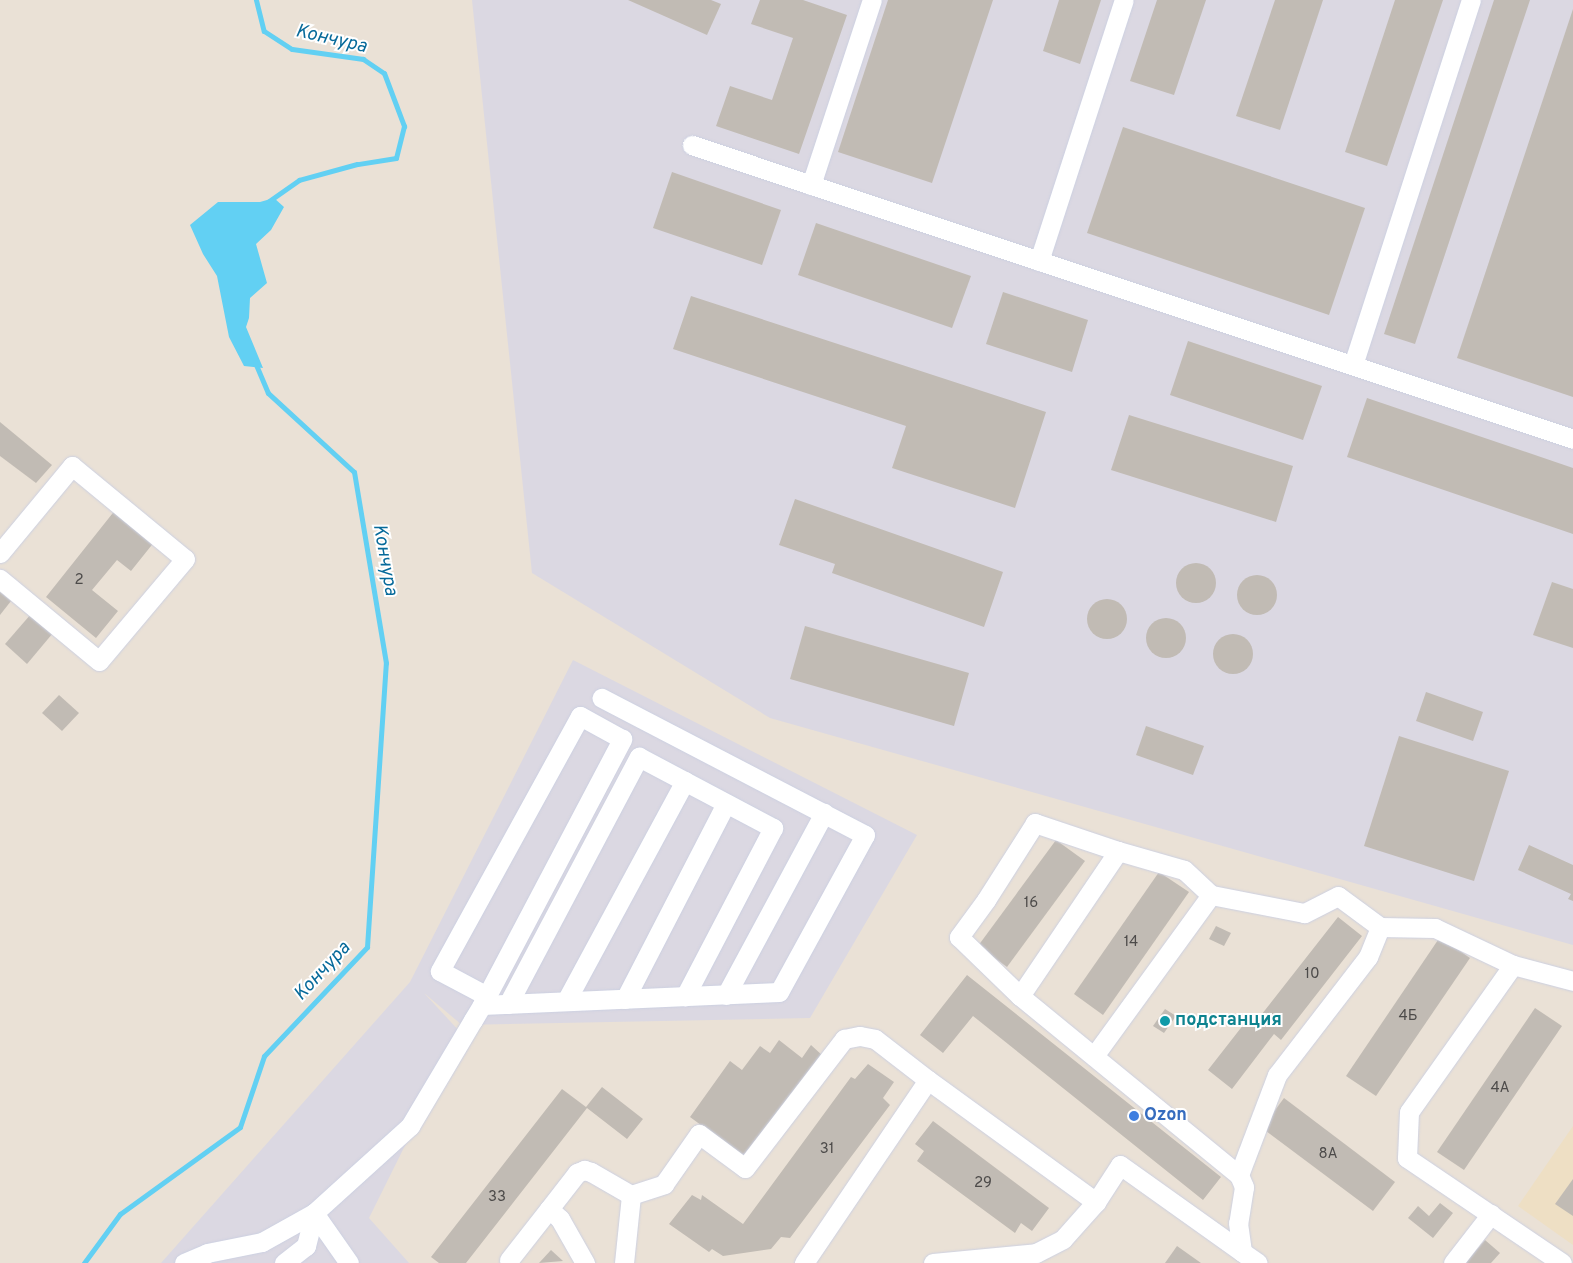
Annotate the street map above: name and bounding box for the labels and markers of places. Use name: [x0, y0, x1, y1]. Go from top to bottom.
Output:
place label: подстанция: [1175, 1010, 1282, 1032]
marker: подстанция: [1159, 1015, 1171, 1027]
place label: Ozon: [1144, 1105, 1187, 1127]
marker: Ozon: [1128, 1110, 1140, 1122]

